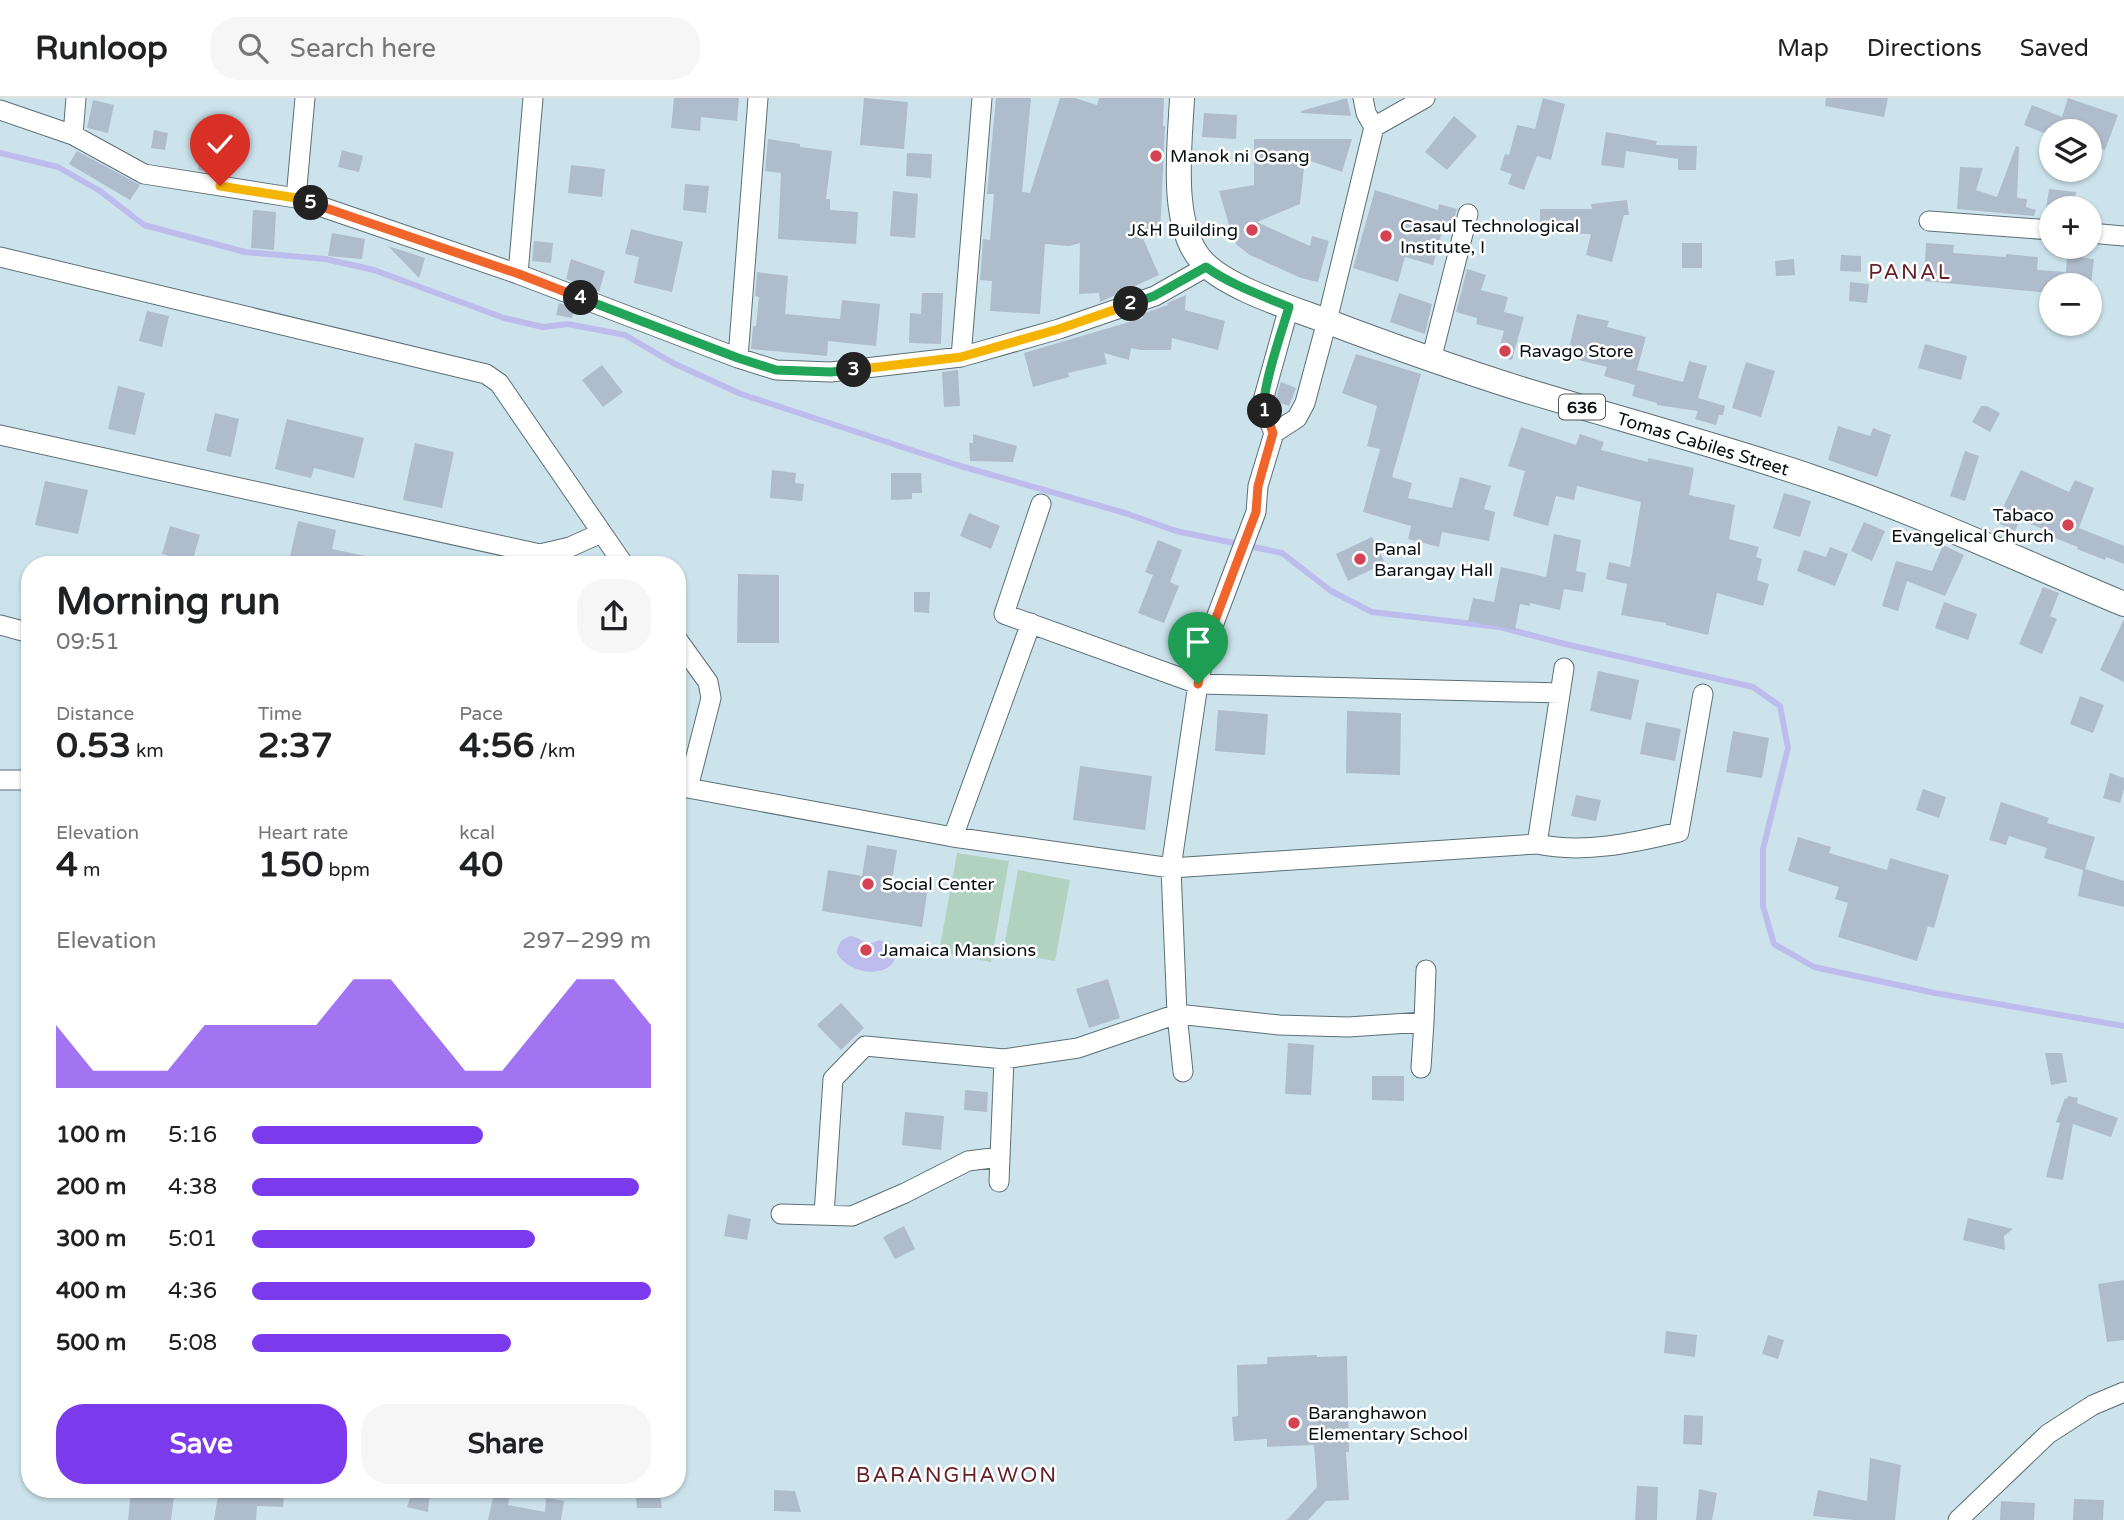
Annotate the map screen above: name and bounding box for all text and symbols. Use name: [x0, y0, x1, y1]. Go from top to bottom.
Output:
search box: [210, 17, 700, 80]
text: Runloop: [35, 29, 168, 68]
icon: search: [234, 29, 272, 67]
text: Search here: [290, 33, 436, 64]
text: Map: [1777, 34, 1829, 63]
text: Directions: [1867, 34, 1982, 63]
text: Saved: [2020, 34, 2089, 63]
pin: [190, 114, 250, 186]
map controls: [2039, 119, 2102, 336]
button: layers: [2039, 119, 2102, 182]
icon: check: [201, 125, 239, 163]
place label: Manok ni Osang: [1170, 145, 1310, 167]
marker: Manok ni Osang: [1148, 148, 1164, 164]
pin: 5: [294, 186, 328, 220]
text: 5: [305, 191, 316, 213]
button: +: [2039, 196, 2102, 259]
place label: Casaul Technological Institute, I: [1400, 215, 1579, 258]
place label: J&H Building: [1128, 219, 1238, 241]
marker: J&H Building: [1244, 222, 1260, 238]
marker: Casaul Technological Institute, I: [1378, 228, 1394, 244]
district label: PANAL: [1868, 260, 1952, 285]
button: −: [2039, 273, 2102, 336]
pin: 4: [564, 280, 598, 316]
text: 4: [575, 286, 586, 308]
pin: 2: [1114, 286, 1148, 322]
text: 2: [1125, 292, 1136, 314]
place label: Ravago Store: [1519, 340, 1634, 362]
marker: Ravago Store: [1497, 343, 1513, 359]
pin: 3: [836, 352, 872, 388]
text: 3: [848, 358, 859, 380]
pin: 1: [1248, 394, 1282, 428]
road number: 636: [1559, 394, 1605, 420]
text: 1: [1259, 399, 1270, 421]
street label: Tomas Cabiles Street: [1614, 407, 1792, 481]
place label: Tabaco Evangelical Church: [1891, 504, 2054, 547]
marker: Tabaco Evangelical Church: [2060, 517, 2076, 533]
place label: Panal Barangay Hall: [1374, 538, 1493, 581]
marker: Panal Barangay Hall: [1352, 551, 1368, 567]
text: Morning run: [56, 579, 280, 625]
button: share: [577, 579, 651, 653]
pin: [1168, 612, 1228, 684]
icon: arrive: [1179, 623, 1217, 661]
text: 09:51: [56, 628, 120, 656]
text: Distance: [56, 703, 134, 725]
text: Time: [258, 703, 302, 725]
text: Pace: [459, 703, 503, 725]
text: 0.53: [56, 725, 131, 767]
text: 2:37: [258, 725, 333, 767]
text: 4:56: [459, 725, 534, 767]
text: km: [131, 740, 164, 762]
text: /km: [534, 740, 576, 762]
text: Elevation: [56, 822, 139, 844]
text: Heart rate: [258, 822, 348, 844]
text: kcal: [459, 822, 495, 844]
text: 4: [56, 844, 78, 886]
text: 150: [258, 844, 324, 886]
text: 40: [459, 844, 503, 886]
text: m: [78, 859, 100, 881]
text: bpm: [324, 859, 370, 881]
place label: Social Center: [882, 873, 994, 895]
marker: Social Center: [860, 876, 876, 892]
text: Elevation: [56, 927, 157, 955]
text: 297–299 m: [522, 927, 651, 955]
place label: Jamaica Mansions: [880, 939, 1036, 961]
marker: Jamaica Mansions: [858, 942, 874, 958]
text: 100 m: [56, 1121, 126, 1149]
text: 5:16: [168, 1121, 217, 1149]
text: 200 m: [56, 1173, 126, 1201]
text: 4:38: [168, 1173, 217, 1201]
text: 300 m: [56, 1225, 126, 1253]
text: 5:01: [168, 1225, 217, 1253]
text: 400 m: [56, 1277, 126, 1305]
text: 4:36: [168, 1277, 217, 1305]
text: 500 m: [56, 1329, 126, 1357]
text: 5:08: [168, 1329, 217, 1357]
place label: Baranghawon Elementary School: [1308, 1402, 1468, 1445]
button: Save: [56, 1404, 347, 1484]
button: Share: [361, 1404, 651, 1484]
marker: Baranghawon Elementary School: [1286, 1415, 1302, 1431]
district label: BARANGHAWON: [856, 1463, 1058, 1488]

